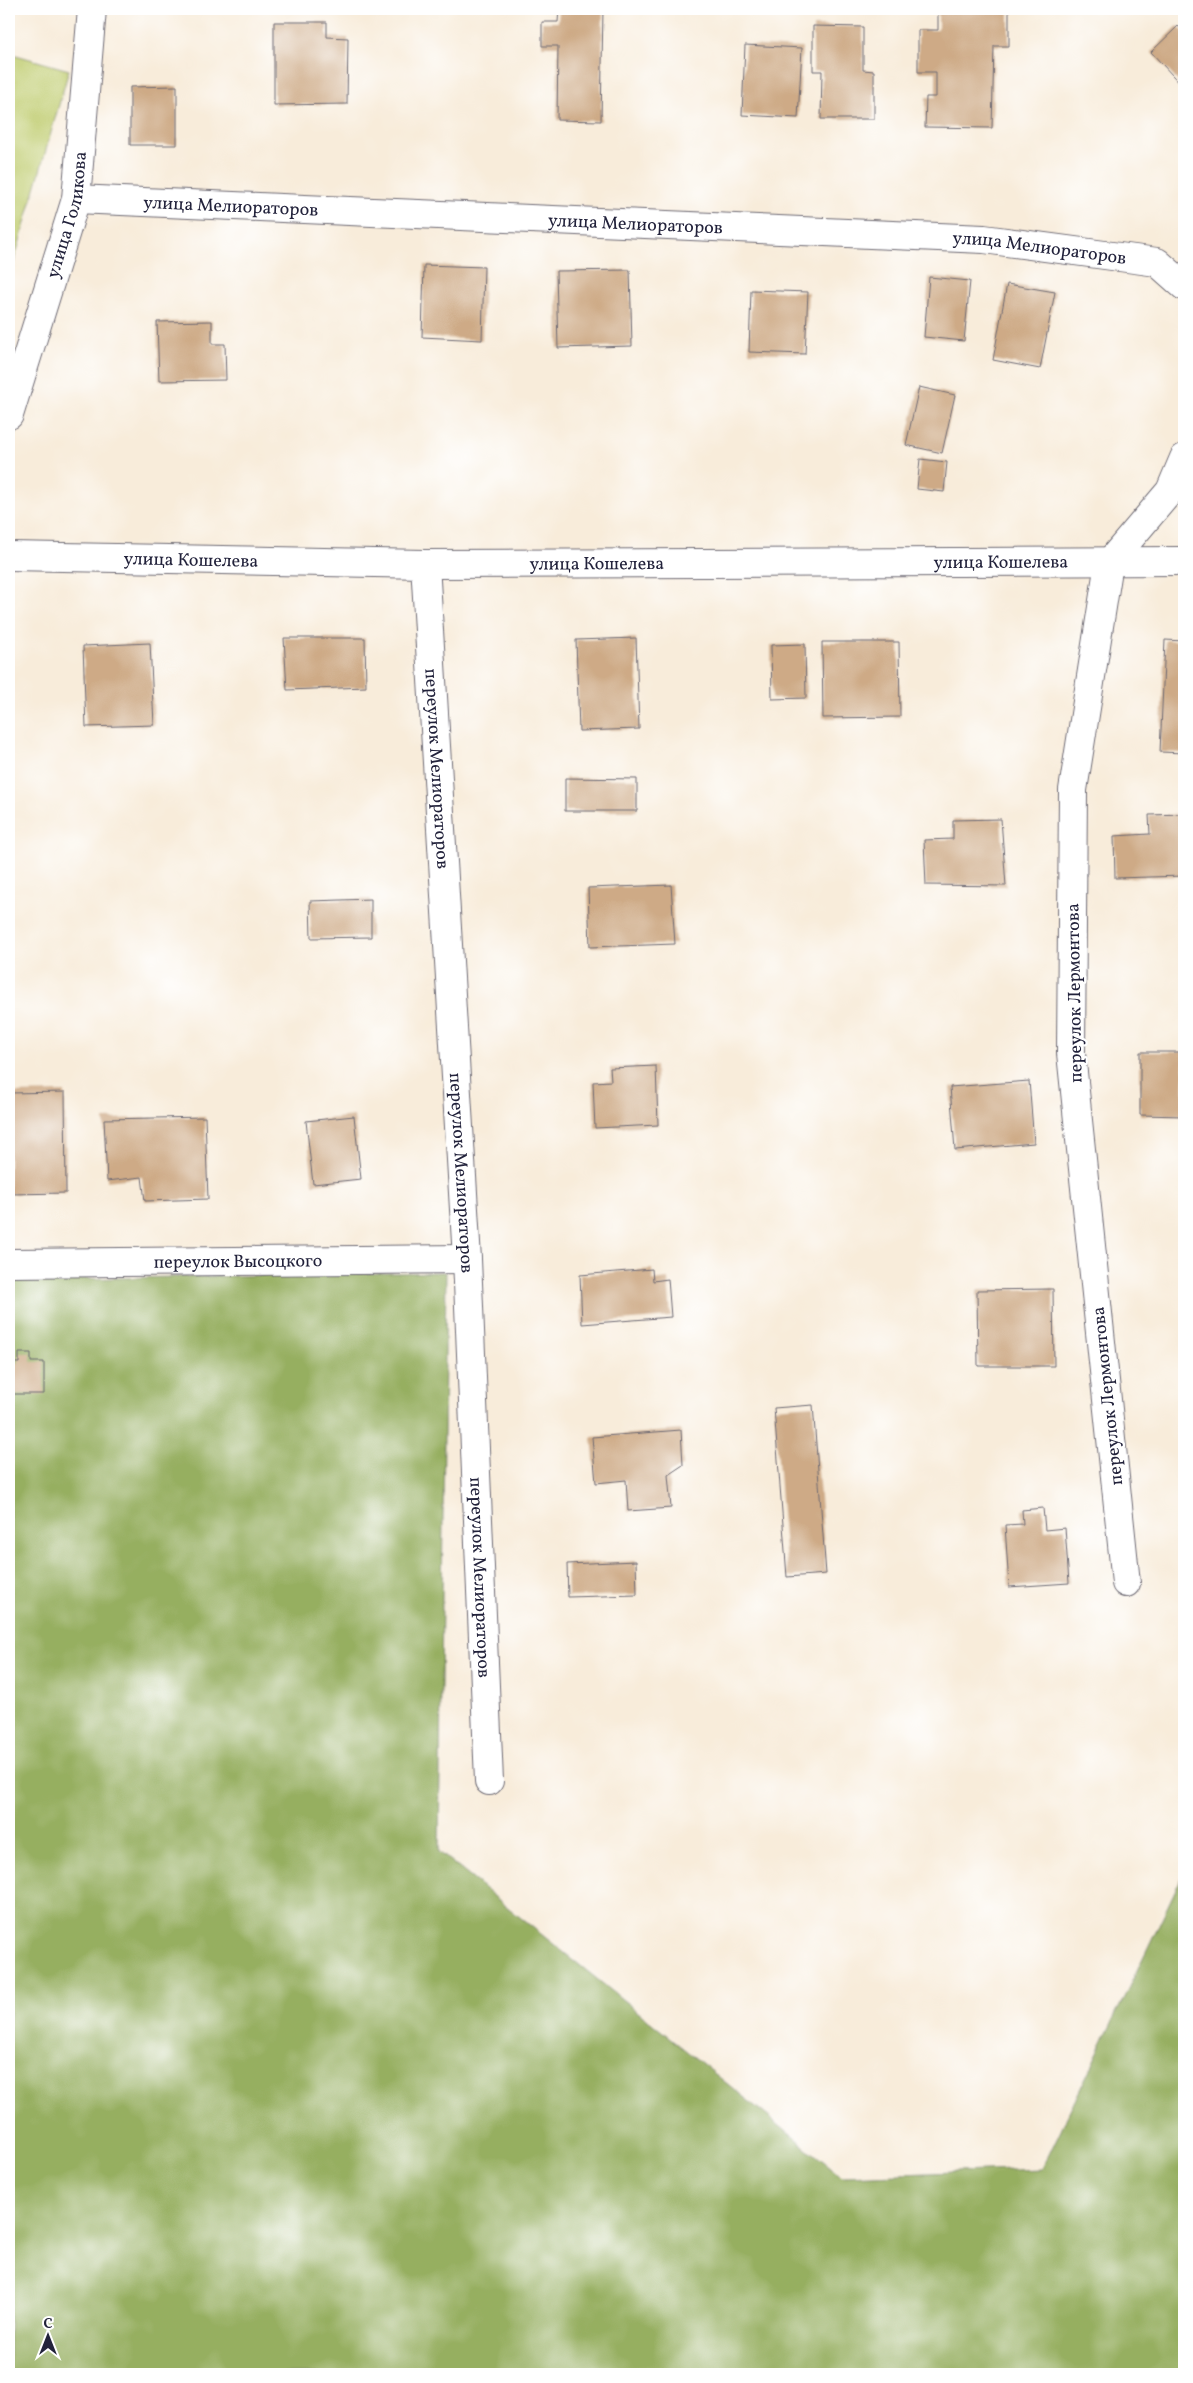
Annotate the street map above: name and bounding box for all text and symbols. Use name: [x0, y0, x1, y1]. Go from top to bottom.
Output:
street label: улица Голикова: [41, 150, 94, 282]
street label: улица Мелиораторов: [143, 191, 319, 224]
street label: улица Мелиораторов: [547, 209, 723, 241]
street label: улица Мелиораторов: [952, 227, 1128, 272]
street label: улица Кошелева: [123, 547, 259, 575]
street label: улица Кошелева: [933, 550, 1068, 576]
street label: улица Кошелева: [529, 552, 664, 578]
street label: переулок Мелиораторов: [417, 668, 454, 870]
street label: переулок Лермонтова: [1061, 903, 1090, 1083]
street label: переулок Мелиораторов: [442, 1072, 479, 1274]
street label: переулок Высоцкого: [154, 1249, 322, 1276]
street label: переулок Лермонтова: [1087, 1305, 1130, 1487]
street label: переулок Мелиораторов: [462, 1477, 496, 1678]
north arrow: [22, 2310, 72, 2360]
text: С: [43, 2315, 53, 2334]

